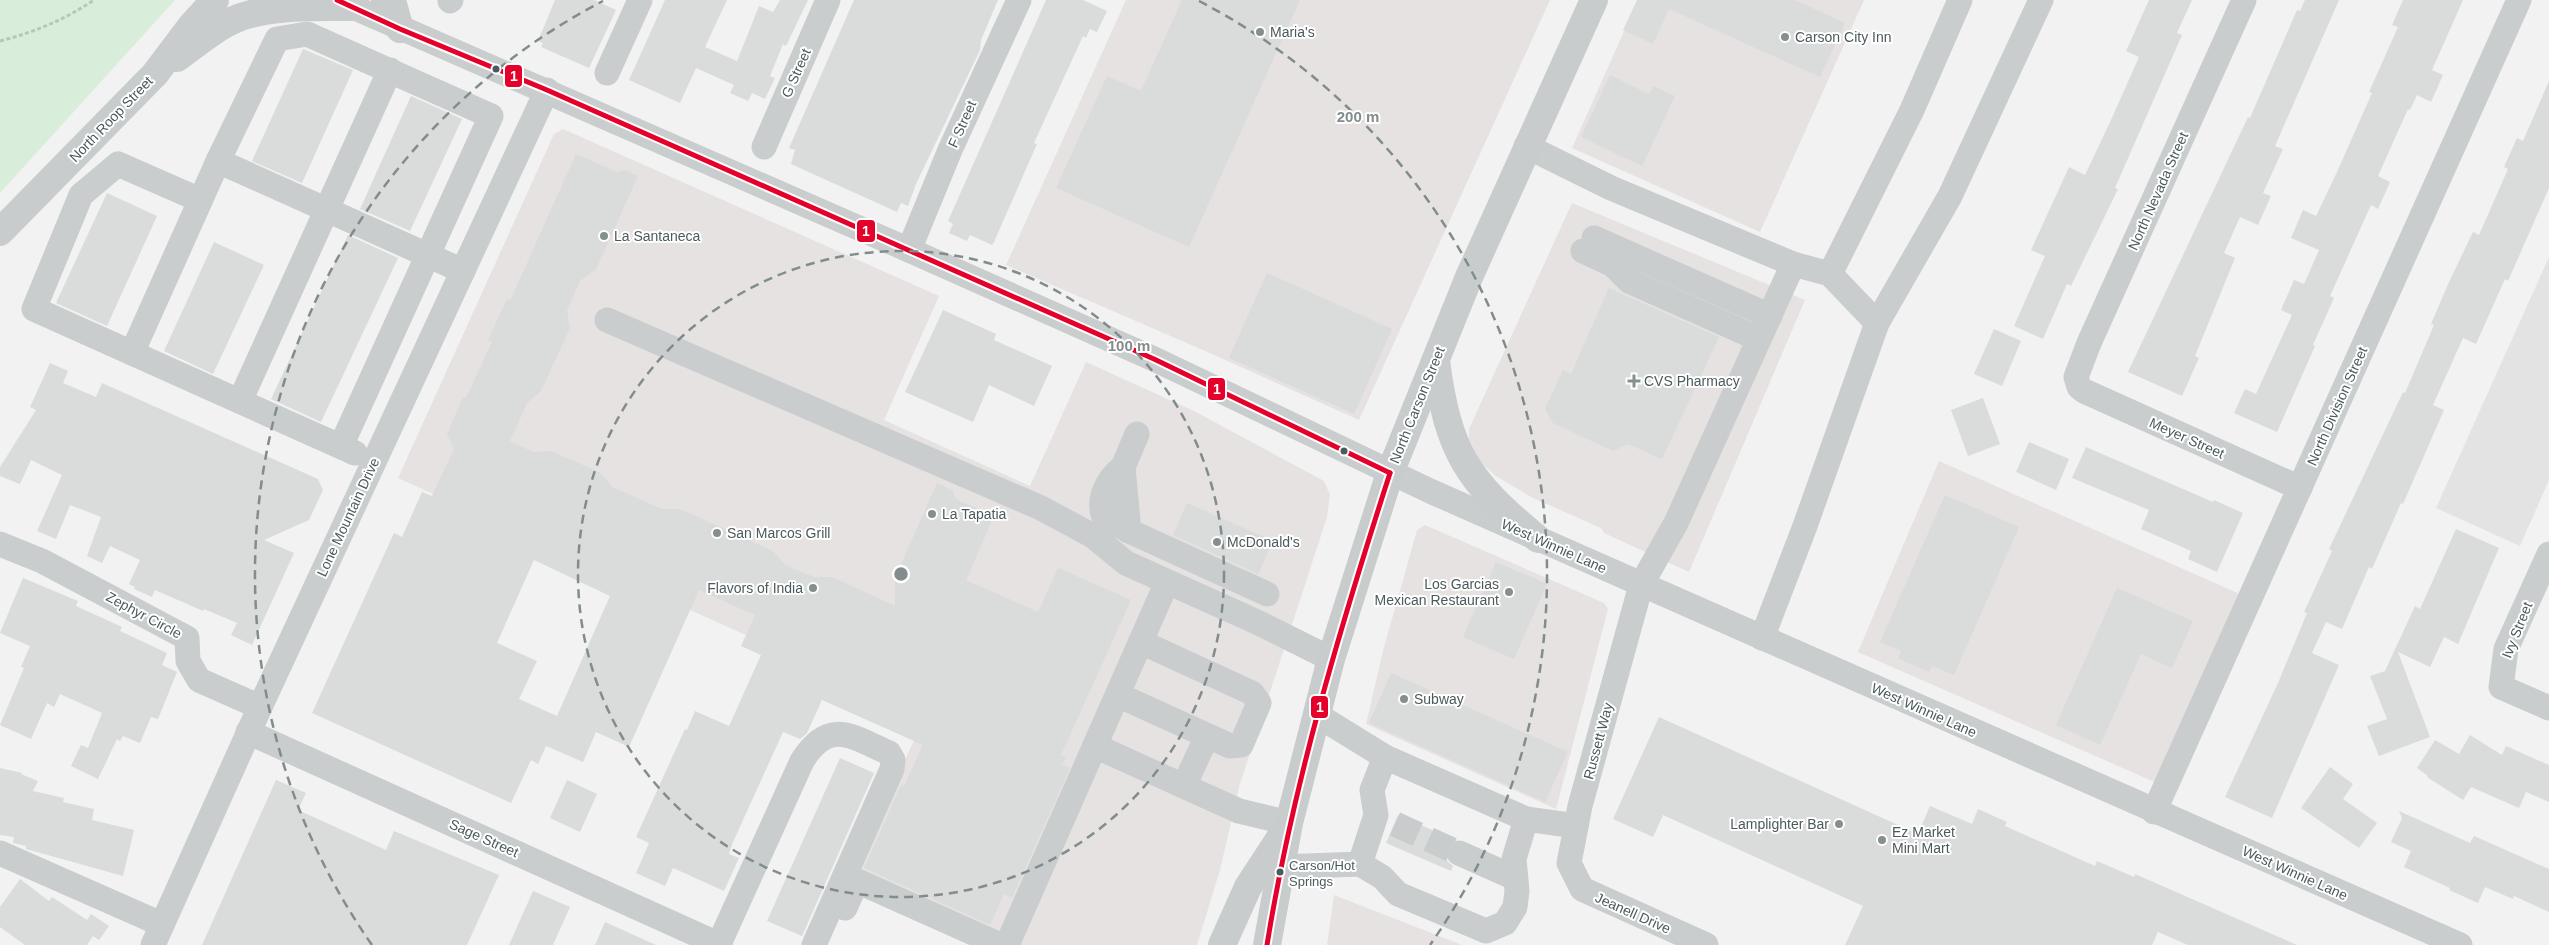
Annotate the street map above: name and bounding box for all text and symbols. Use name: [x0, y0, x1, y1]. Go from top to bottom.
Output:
place label: Maria's: [1270, 24, 1315, 40]
marker: Maria's: [1254, 26, 1266, 38]
place label: Carson City Inn: [1795, 29, 1891, 45]
marker: Carson City Inn: [1779, 31, 1791, 43]
street label: G Street: [778, 46, 814, 100]
unlabelled marker: [491, 64, 501, 74]
line badge: 1: [504, 64, 523, 88]
text: 1: [510, 68, 518, 84]
street label: North Roop Street: [66, 73, 156, 165]
street label: F Street: [945, 98, 979, 150]
text: 200 m: [1337, 108, 1379, 125]
street label: North Nevada Street: [2125, 129, 2191, 253]
line badge: 1: [856, 219, 876, 243]
text: 1: [862, 223, 870, 239]
place label: La Santaneca: [614, 228, 701, 244]
marker: La Santaneca: [598, 230, 610, 242]
text: 100 m: [1108, 337, 1150, 354]
street label: North Carson Street: [1386, 344, 1448, 466]
street label: North Division Street: [2304, 344, 2370, 468]
place label: CVS Pharmacy: [1644, 373, 1740, 389]
marker: CVS Pharmacy: [1628, 375, 1640, 387]
line badge: 1: [1207, 377, 1226, 401]
text: 1: [1213, 381, 1221, 397]
street label: Meyer Street: [2147, 414, 2227, 462]
unlabelled marker: [1339, 446, 1349, 456]
street label: Lone Mountain Drive: [313, 455, 383, 579]
place label: La Tapatia: [942, 506, 1007, 522]
marker: La Tapatia: [926, 508, 938, 520]
street label: West Winnie Lane: [1499, 516, 1609, 576]
place label: San Marcos Grill: [727, 525, 830, 541]
marker: San Marcos Grill: [711, 527, 723, 539]
place label: McDonald's: [1227, 534, 1300, 550]
marker: McDonald's: [1211, 536, 1223, 548]
centre of rings: [892, 565, 910, 583]
place label: Los Garcias Mexican Restaurant: [1374, 576, 1499, 608]
place label: Flavors of India: [707, 580, 803, 596]
marker: Flavors of India: [807, 582, 819, 594]
marker: Los Garcias Mexican Restaurant: [1503, 586, 1515, 598]
street label: Zephyr Circle: [103, 588, 185, 642]
street label: Ivy Street: [2499, 599, 2536, 660]
street label: West Winnie Lane: [1869, 680, 1979, 740]
place label: Subway: [1414, 691, 1464, 707]
marker: Subway: [1398, 693, 1410, 705]
line badge: 1: [1310, 695, 1329, 719]
text: 1: [1316, 699, 1324, 715]
street label: Russett Way: [1580, 701, 1616, 781]
street label: Sage Street: [447, 816, 521, 860]
place label: Lamplighter Bar: [1730, 816, 1829, 832]
marker: Lamplighter Bar: [1833, 818, 1845, 830]
place label: Ez Market Mini Mart: [1892, 824, 1955, 856]
marker: Ez Market Mini Mart: [1876, 834, 1888, 846]
street label: West Winnie Lane: [2240, 843, 2350, 903]
place label: Carson/Hot Springs: [1289, 858, 1355, 889]
marker: Carson/Hot Springs: [1275, 867, 1285, 877]
street label: Jeanell Drive: [1593, 889, 1673, 937]

